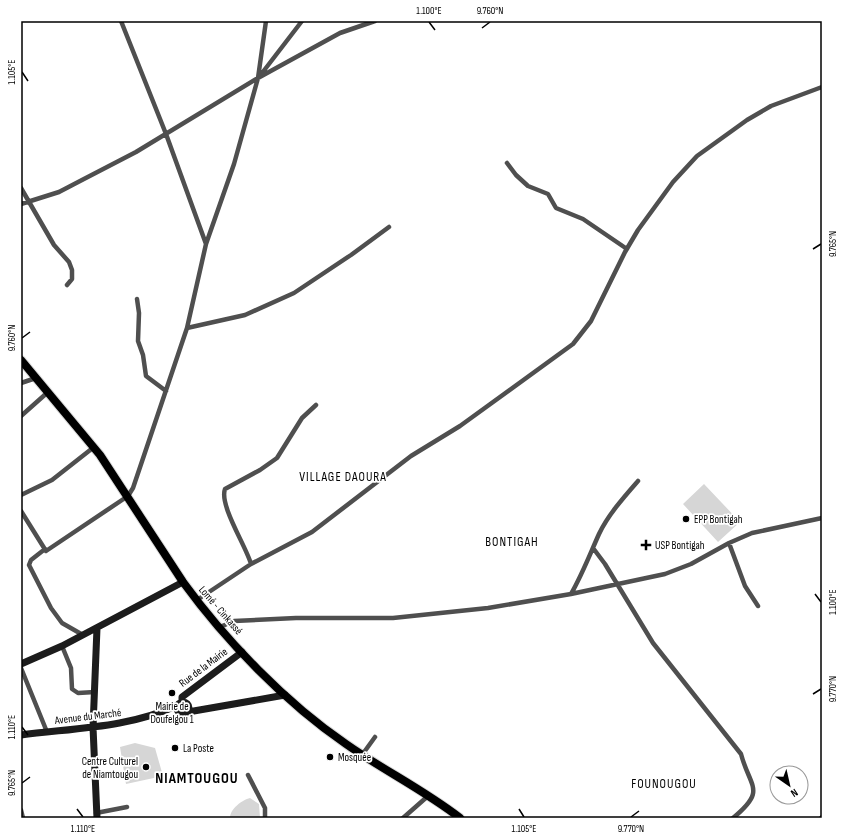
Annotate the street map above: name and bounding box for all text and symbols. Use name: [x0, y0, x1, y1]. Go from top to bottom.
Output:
text: 1.100°E: [416, 5, 442, 17]
text: 9.760°N: [477, 5, 503, 17]
text: 1.105°E: [6, 60, 18, 84]
text: 9.765°N: [827, 231, 839, 257]
text: 9.760°N: [6, 325, 18, 351]
district label: VILLAGE DAOURA: [299, 469, 387, 485]
place label: EPP Bontigah: [694, 513, 743, 526]
marker: EPP Bontigah: [681, 514, 691, 524]
district label: BONTIGAH: [485, 534, 539, 550]
marker: USP Bontigah: [640, 539, 652, 551]
place label: USP Bontigah: [655, 539, 705, 552]
street label: Lomé - Cinkassé: [196, 583, 245, 637]
text: 1.100°E: [827, 589, 839, 615]
street label: Rue de la Mairie: [177, 645, 230, 690]
text: 9.770°N: [827, 676, 839, 702]
marker: Mairie de Doufelgou 1: [167, 688, 177, 698]
place label: Mairie de Doufelgou 1: [150, 700, 194, 726]
street label: Avenue du Marché: [53, 706, 122, 727]
text: 1.110°E: [6, 715, 18, 739]
place label: La Poste: [183, 742, 214, 755]
marker: La Poste: [170, 743, 180, 753]
place label: Mosquée: [338, 751, 371, 764]
marker: Mosquée: [325, 752, 335, 762]
place label: Centre Culturel de Niamtougou: [82, 755, 138, 781]
marker: Centre Culturel de Niamtougou: [141, 762, 151, 772]
north arrow: [769, 765, 809, 805]
district label: NIAMTOUGOU: [155, 769, 239, 788]
text: 9.765°N: [6, 770, 18, 796]
district label: FOUNOUGOU: [631, 776, 697, 792]
text: N: [788, 786, 800, 800]
text: 1.110°E: [71, 823, 95, 835]
text: 1.105°E: [512, 823, 536, 835]
text: 9.770°N: [618, 823, 644, 835]

